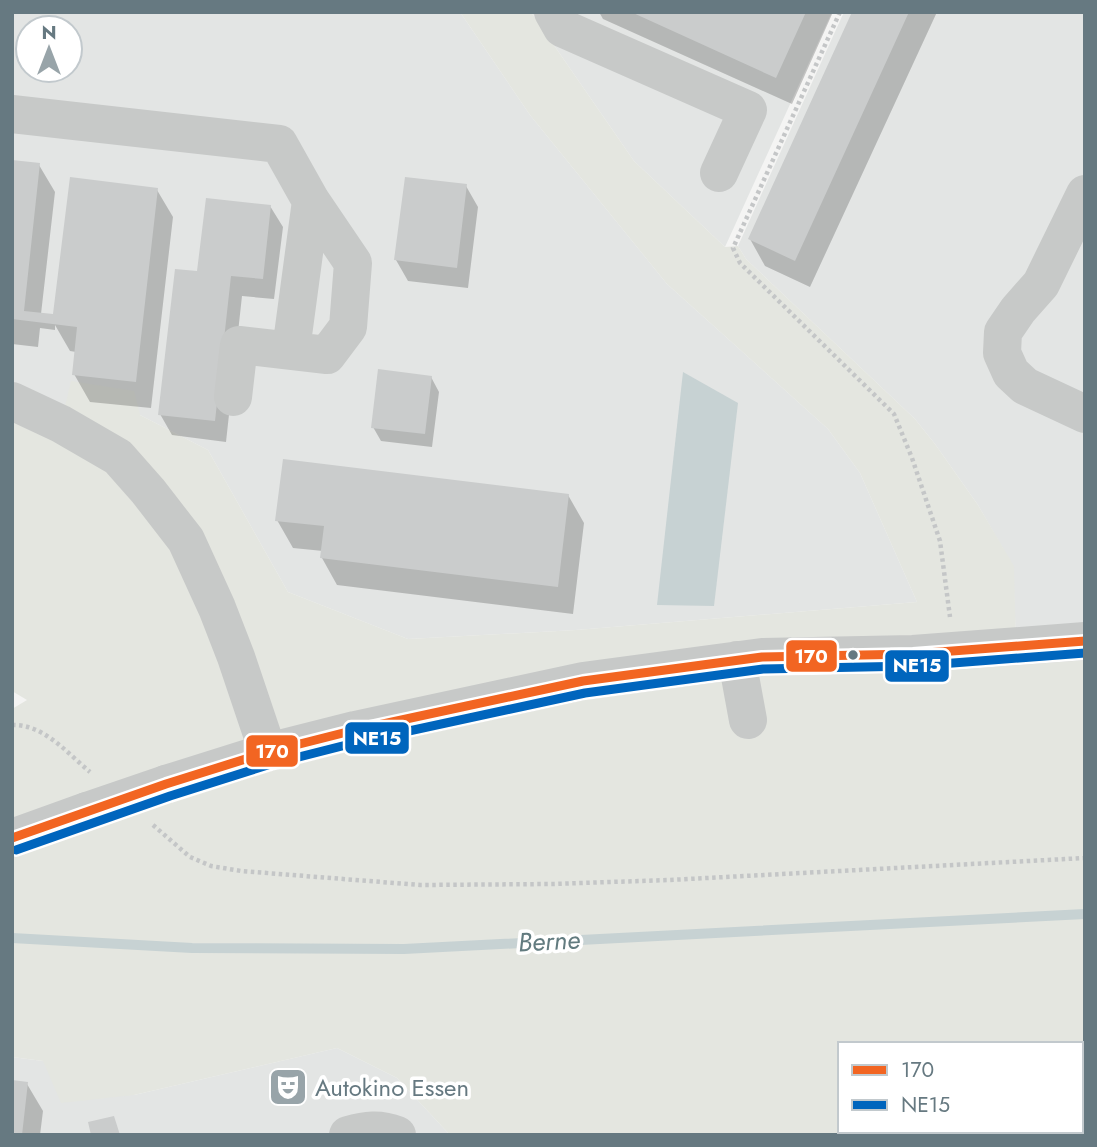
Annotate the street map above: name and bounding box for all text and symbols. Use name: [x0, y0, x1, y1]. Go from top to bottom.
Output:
north arrow: [14, 14, 84, 84]
text: N: [41, 19, 57, 46]
line badge: 170: [785, 639, 838, 673]
text: 170: [794, 643, 828, 670]
unlabelled marker: [846, 648, 860, 662]
line badge: NE15: [884, 649, 950, 683]
text: NE15: [893, 652, 941, 679]
line badge: NE15: [344, 721, 410, 755]
text: NE15: [353, 725, 401, 752]
line badge: 170: [245, 734, 299, 768]
text: 170: [255, 738, 289, 765]
water label: Berne: [517, 920, 581, 962]
legend: [838, 1042, 1083, 1133]
text: 170: [901, 1055, 934, 1085]
theatre icon: Autokino Essen: [267, 1066, 309, 1108]
place label: Autokino Essen: [315, 1070, 469, 1105]
text: NE15: [901, 1090, 950, 1120]

